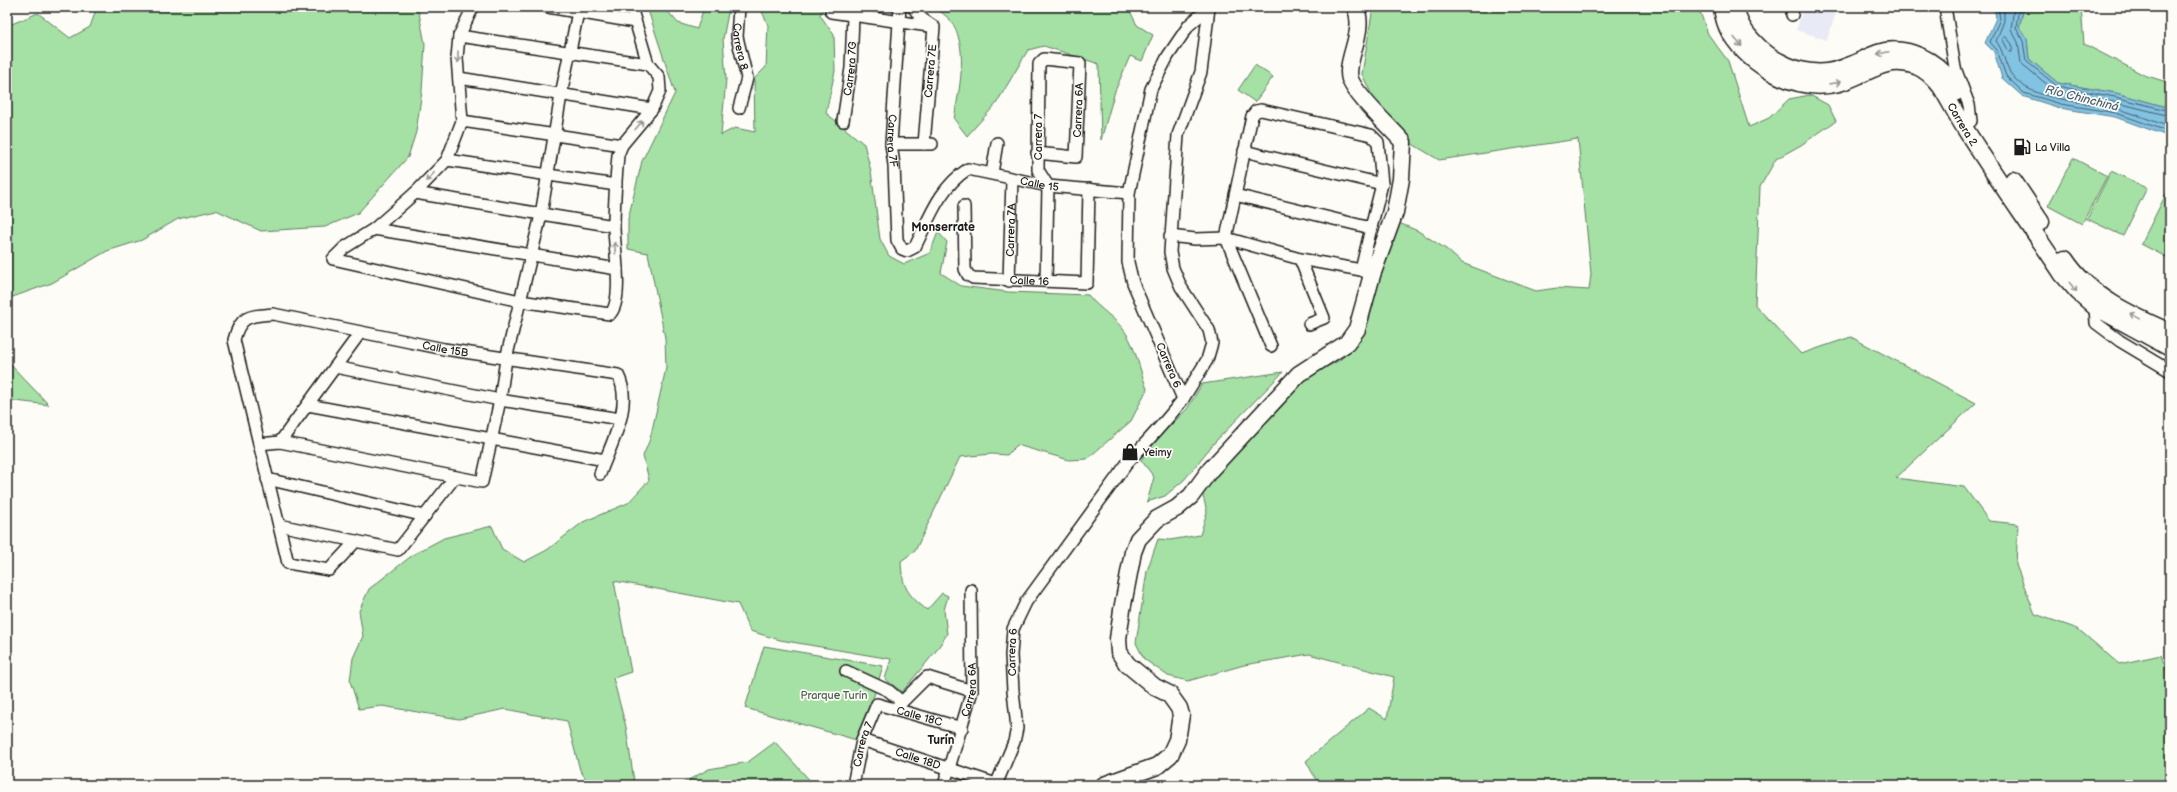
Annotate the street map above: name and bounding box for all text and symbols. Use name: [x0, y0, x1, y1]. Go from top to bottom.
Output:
street label: Carrera 8: [730, 23, 751, 72]
one-way arrow: [1733, 36, 1742, 46]
street label: Carrera 7G: [841, 41, 859, 97]
street label: Carrera 7E: [922, 44, 939, 98]
one-way arrow: [1877, 49, 1890, 57]
one-way arrow: [454, 50, 462, 63]
one-way arrow: [1828, 79, 1841, 87]
street label: Carrera 6A: [1071, 82, 1086, 138]
water label: Río Chinchiná: [2044, 82, 2120, 115]
street label: Carrera 2: [1944, 101, 1980, 149]
street label: Carrera 7: [1032, 113, 1045, 160]
street label: Carrera 7F: [884, 114, 900, 168]
one-way arrow: [635, 119, 644, 130]
fuel station icon: La Villa: [2012, 137, 2032, 157]
place label: La Villa: [2035, 141, 2070, 154]
one-way arrow: [426, 172, 435, 182]
street label: Calle 15: [1019, 174, 1059, 194]
street label: Carrera 7A: [1004, 203, 1018, 257]
district label: Monserrate: [911, 220, 975, 235]
one-way arrow: [612, 242, 619, 255]
street label: Calle 16: [1009, 274, 1050, 288]
one-way arrow: [2068, 281, 2077, 292]
one-way arrow: [2129, 311, 2141, 319]
street label: Calle 15B: [421, 339, 470, 360]
street label: Carrera 6: [1153, 341, 1184, 390]
shop icon: Yeimy: [1120, 442, 1140, 462]
place label: Yeimy: [1142, 446, 1172, 459]
street label: Carrera 6: [1005, 628, 1020, 677]
street label: Carrera 6A: [959, 662, 979, 718]
park label: Prarque Turín: [800, 689, 868, 702]
street label: Calle 18C: [895, 704, 944, 729]
street label: Carrera 7: [851, 719, 876, 768]
district label: Turín: [928, 733, 955, 748]
street label: Calle 18D: [893, 745, 942, 772]

